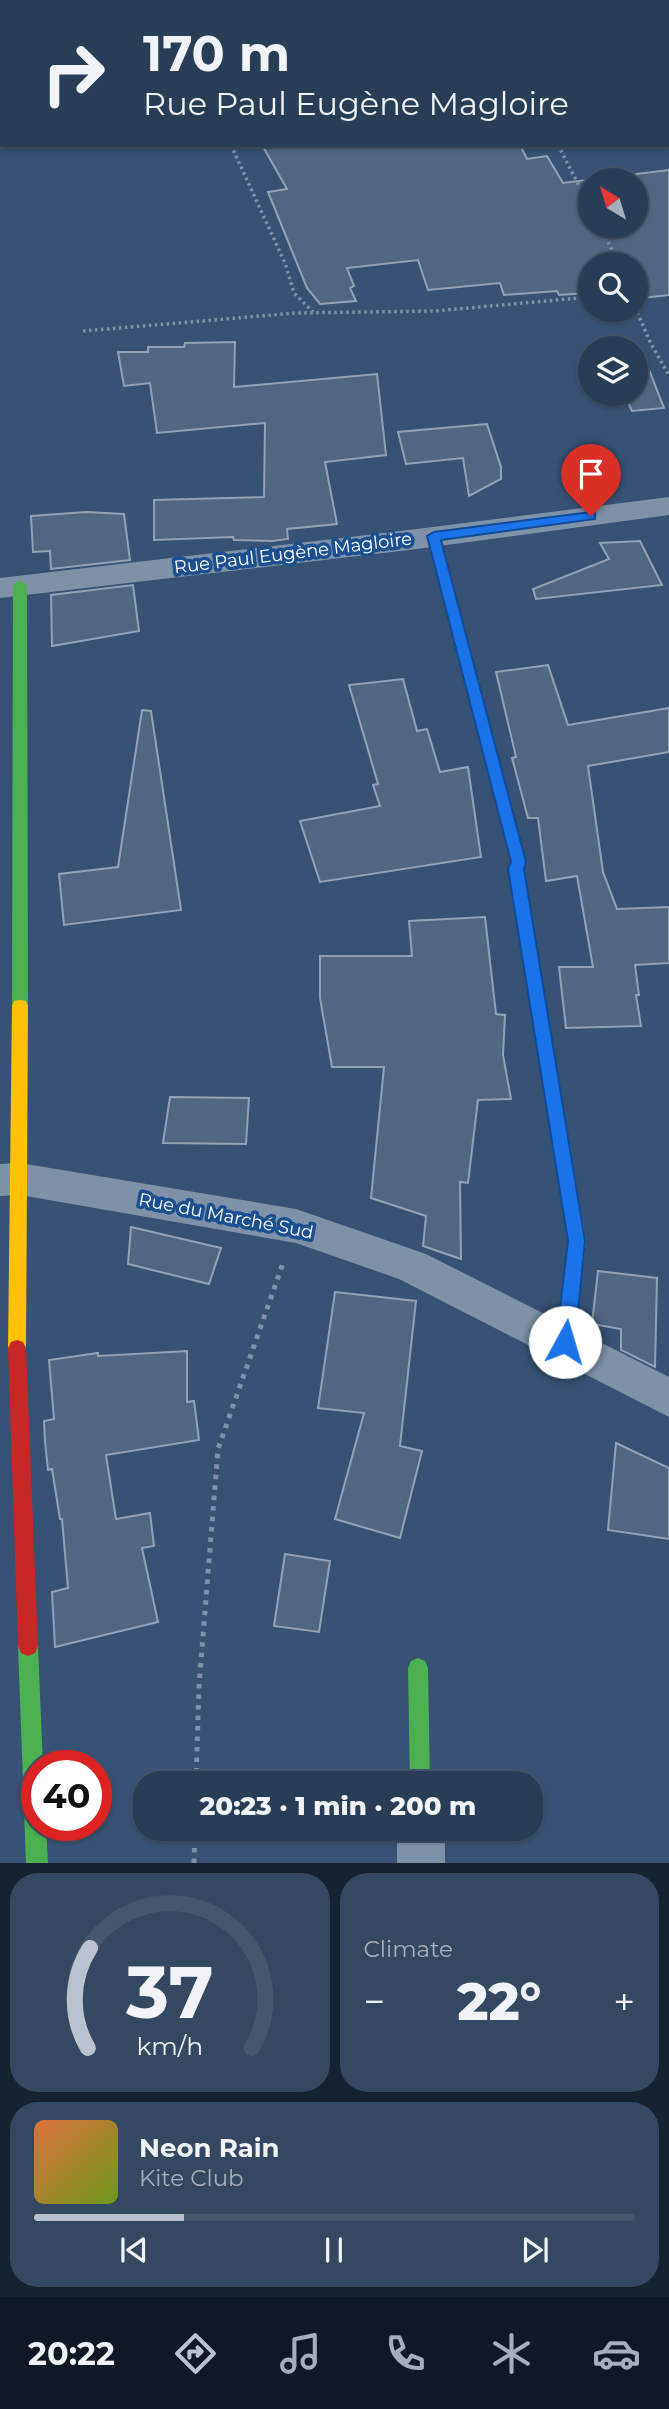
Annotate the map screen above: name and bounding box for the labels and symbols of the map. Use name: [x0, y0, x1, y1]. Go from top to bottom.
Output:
north arrow: [578, 168, 648, 238]
pin: [561, 444, 621, 516]
street label: Rue Paul Eugène Magloire: [173, 527, 413, 579]
street label: Rue du Marché Sud: [137, 1188, 315, 1244]
position arrow: [528, 1305, 602, 1379]
speed limit sign: 40: [21, 1750, 112, 1841]

